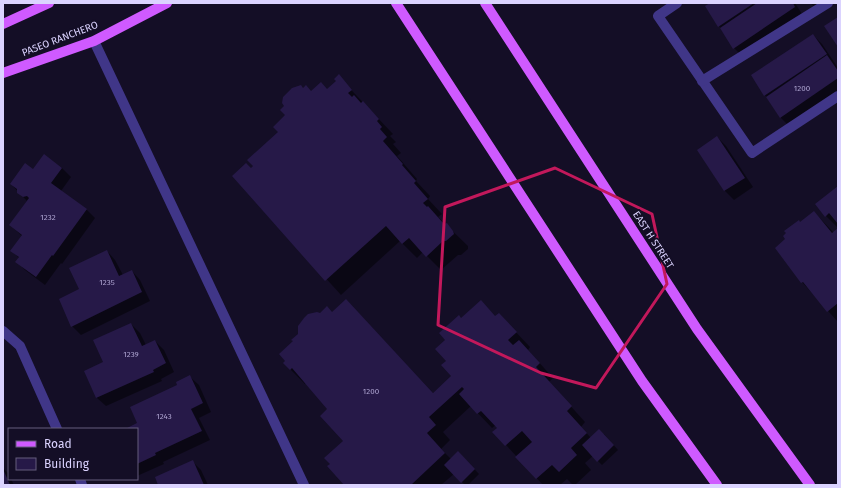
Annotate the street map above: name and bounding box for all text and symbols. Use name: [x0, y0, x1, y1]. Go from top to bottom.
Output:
street label: PASEO RANCHERO: [20, 19, 100, 59]
house number: 1200: [794, 84, 811, 93]
street label: EAST H STREET: [630, 209, 676, 272]
house number: 1232: [40, 213, 56, 222]
house number: 1235: [99, 278, 115, 287]
house number: 1239: [123, 350, 139, 359]
house number: 1200: [363, 387, 380, 396]
house number: 1243: [156, 412, 172, 421]
legend: [8, 428, 138, 480]
text: Road: [44, 437, 72, 451]
text: Building: [44, 457, 90, 471]

